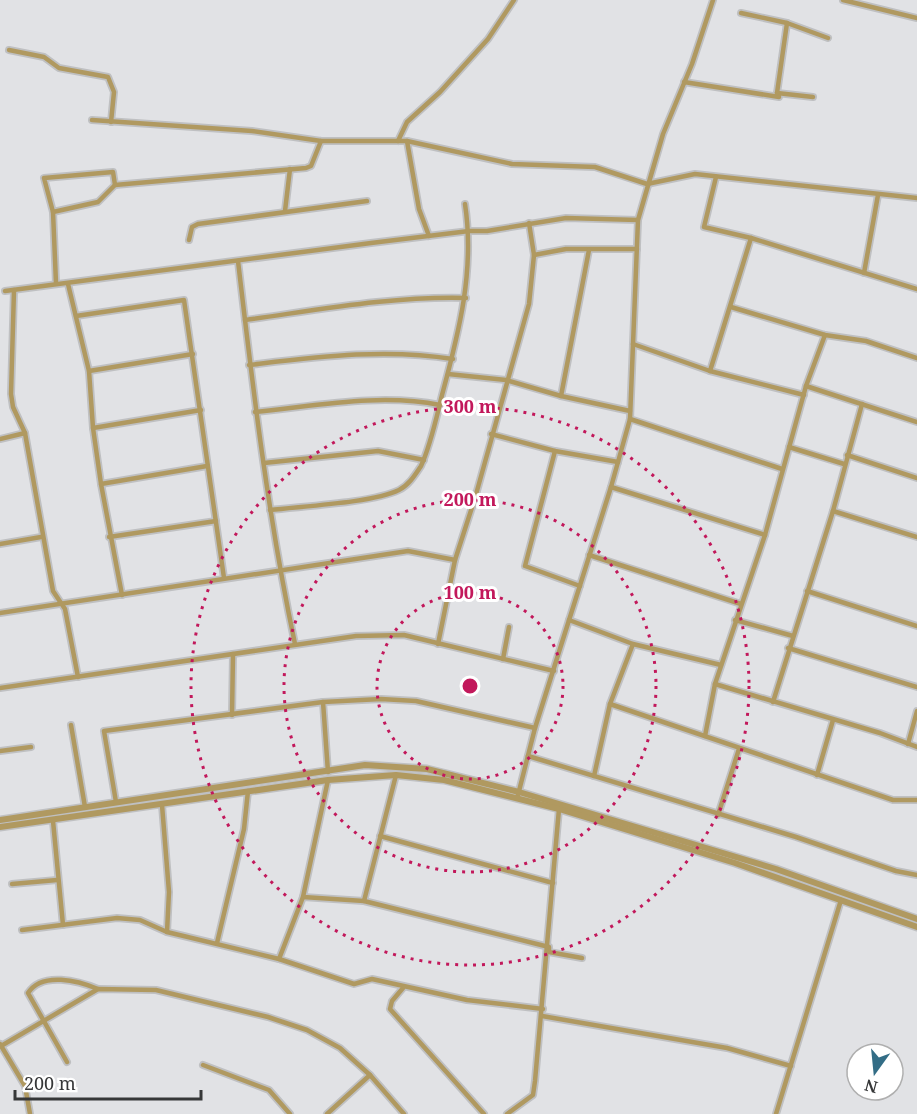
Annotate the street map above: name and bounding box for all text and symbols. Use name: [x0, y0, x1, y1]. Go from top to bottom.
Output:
text: 300 m: [444, 394, 497, 418]
text: 200 m: [444, 487, 497, 511]
text: 100 m: [444, 580, 497, 604]
centre of rings: [460, 676, 480, 696]
north arrow: [845, 1042, 905, 1102]
scale bar: [15, 1063, 201, 1101]
text: 200 m: [24, 1071, 76, 1095]
text: N: [862, 1074, 880, 1099]

